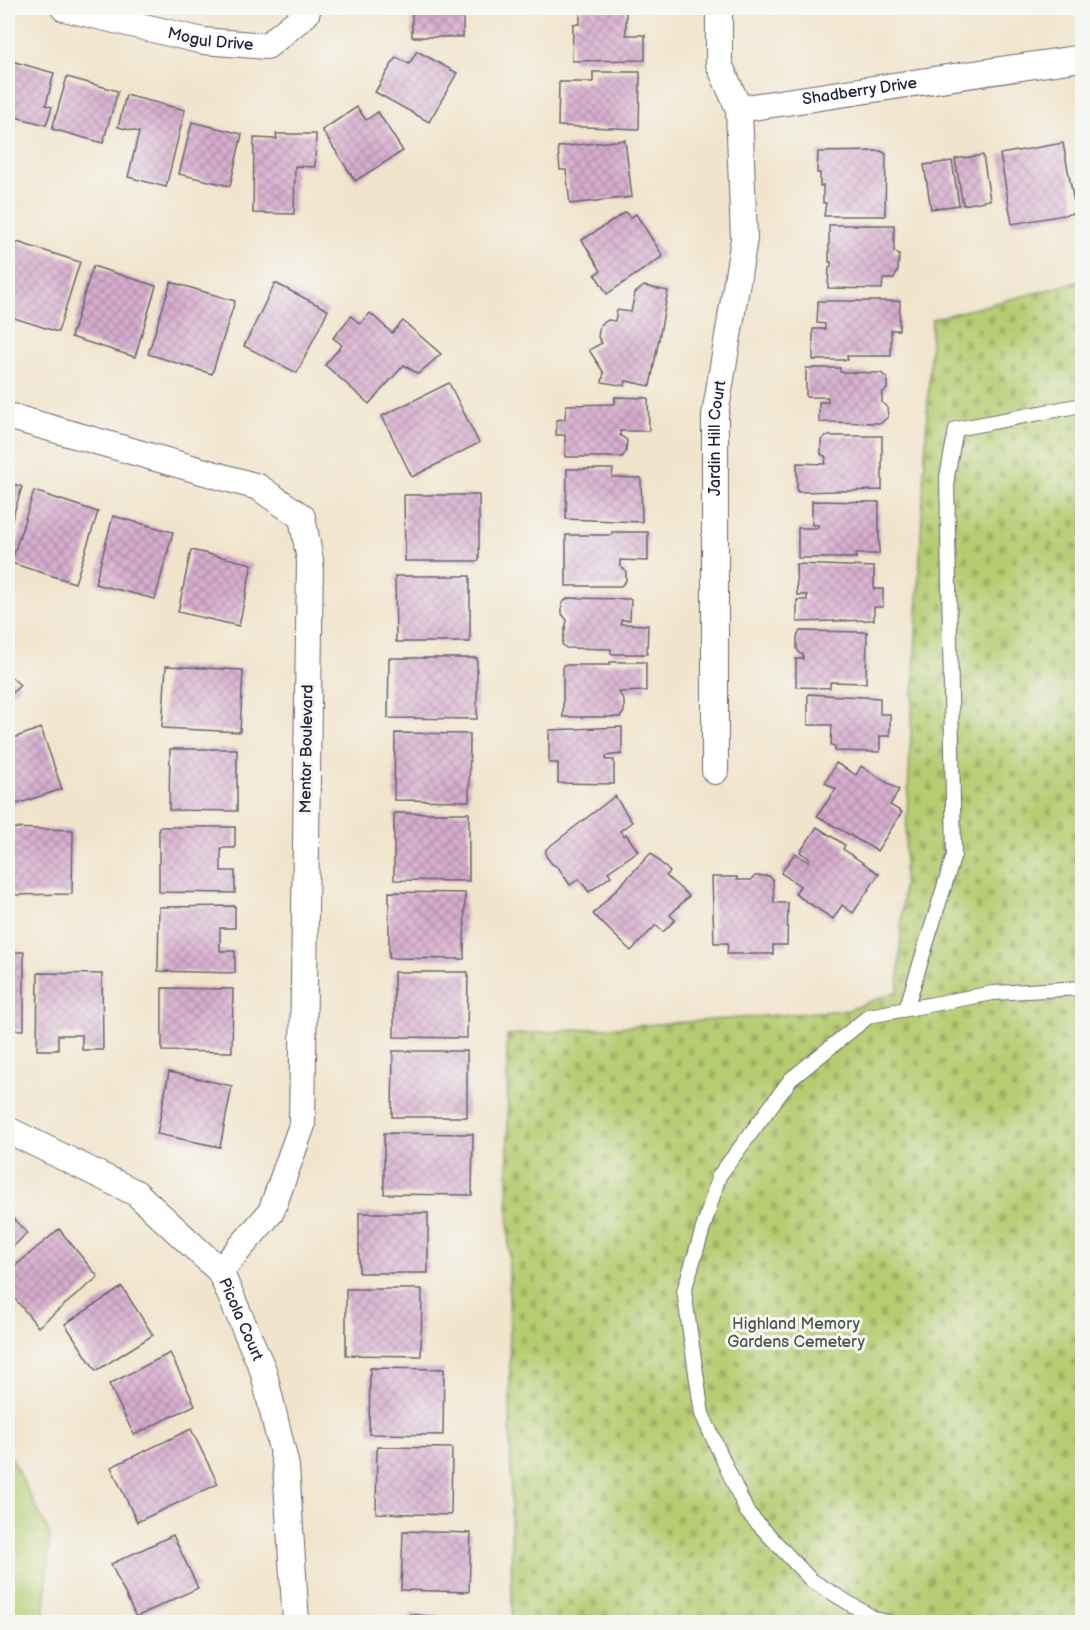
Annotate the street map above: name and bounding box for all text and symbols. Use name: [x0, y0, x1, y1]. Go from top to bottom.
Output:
street label: Mogul Drive: [166, 23, 255, 54]
street label: Shadberry Drive: [801, 73, 919, 109]
street label: Jardin Hill Court: [705, 379, 730, 496]
street label: Mentor Boulevard: [296, 684, 318, 814]
street label: Picola Court: [215, 1275, 267, 1364]
park label: Highland Memory Gardens Cemetery: [727, 1315, 866, 1352]

